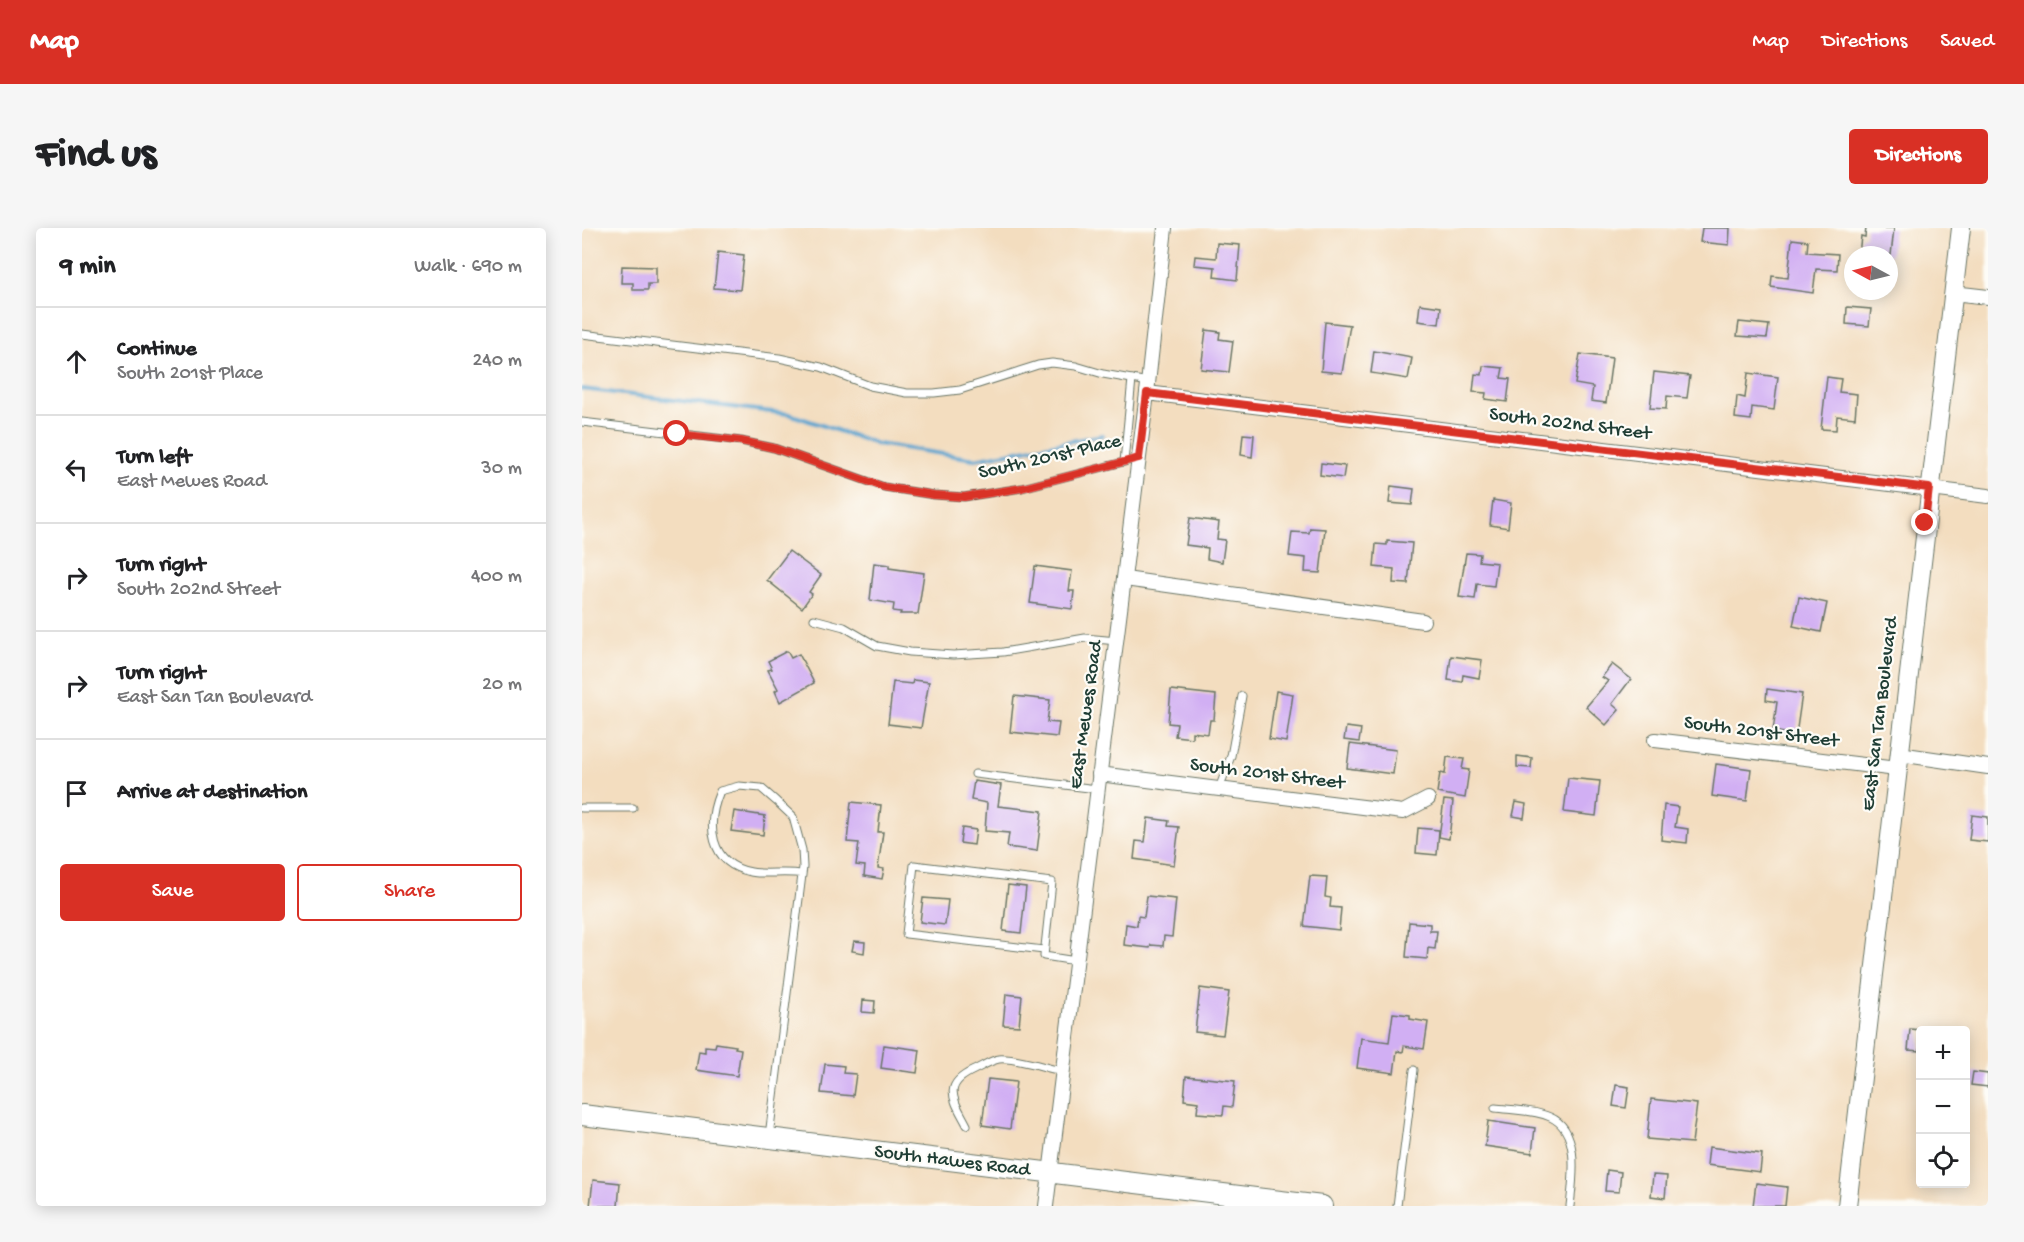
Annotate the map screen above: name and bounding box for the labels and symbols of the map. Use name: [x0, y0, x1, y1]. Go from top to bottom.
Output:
north arrow: [1844, 246, 1898, 300]
street label: South 202nd Street: [1488, 404, 1654, 447]
route start: [663, 420, 689, 446]
street label: South 201st Place: [976, 430, 1124, 486]
route end: [1911, 509, 1937, 535]
street label: East San Tan Boulevard: [1858, 614, 1905, 812]
street label: East Mewes Road: [1065, 637, 1109, 791]
street label: South 201st Street: [1682, 712, 1841, 754]
street label: South 201st Street: [1188, 754, 1347, 796]
street label: South Hawes Road: [873, 1141, 1033, 1183]

